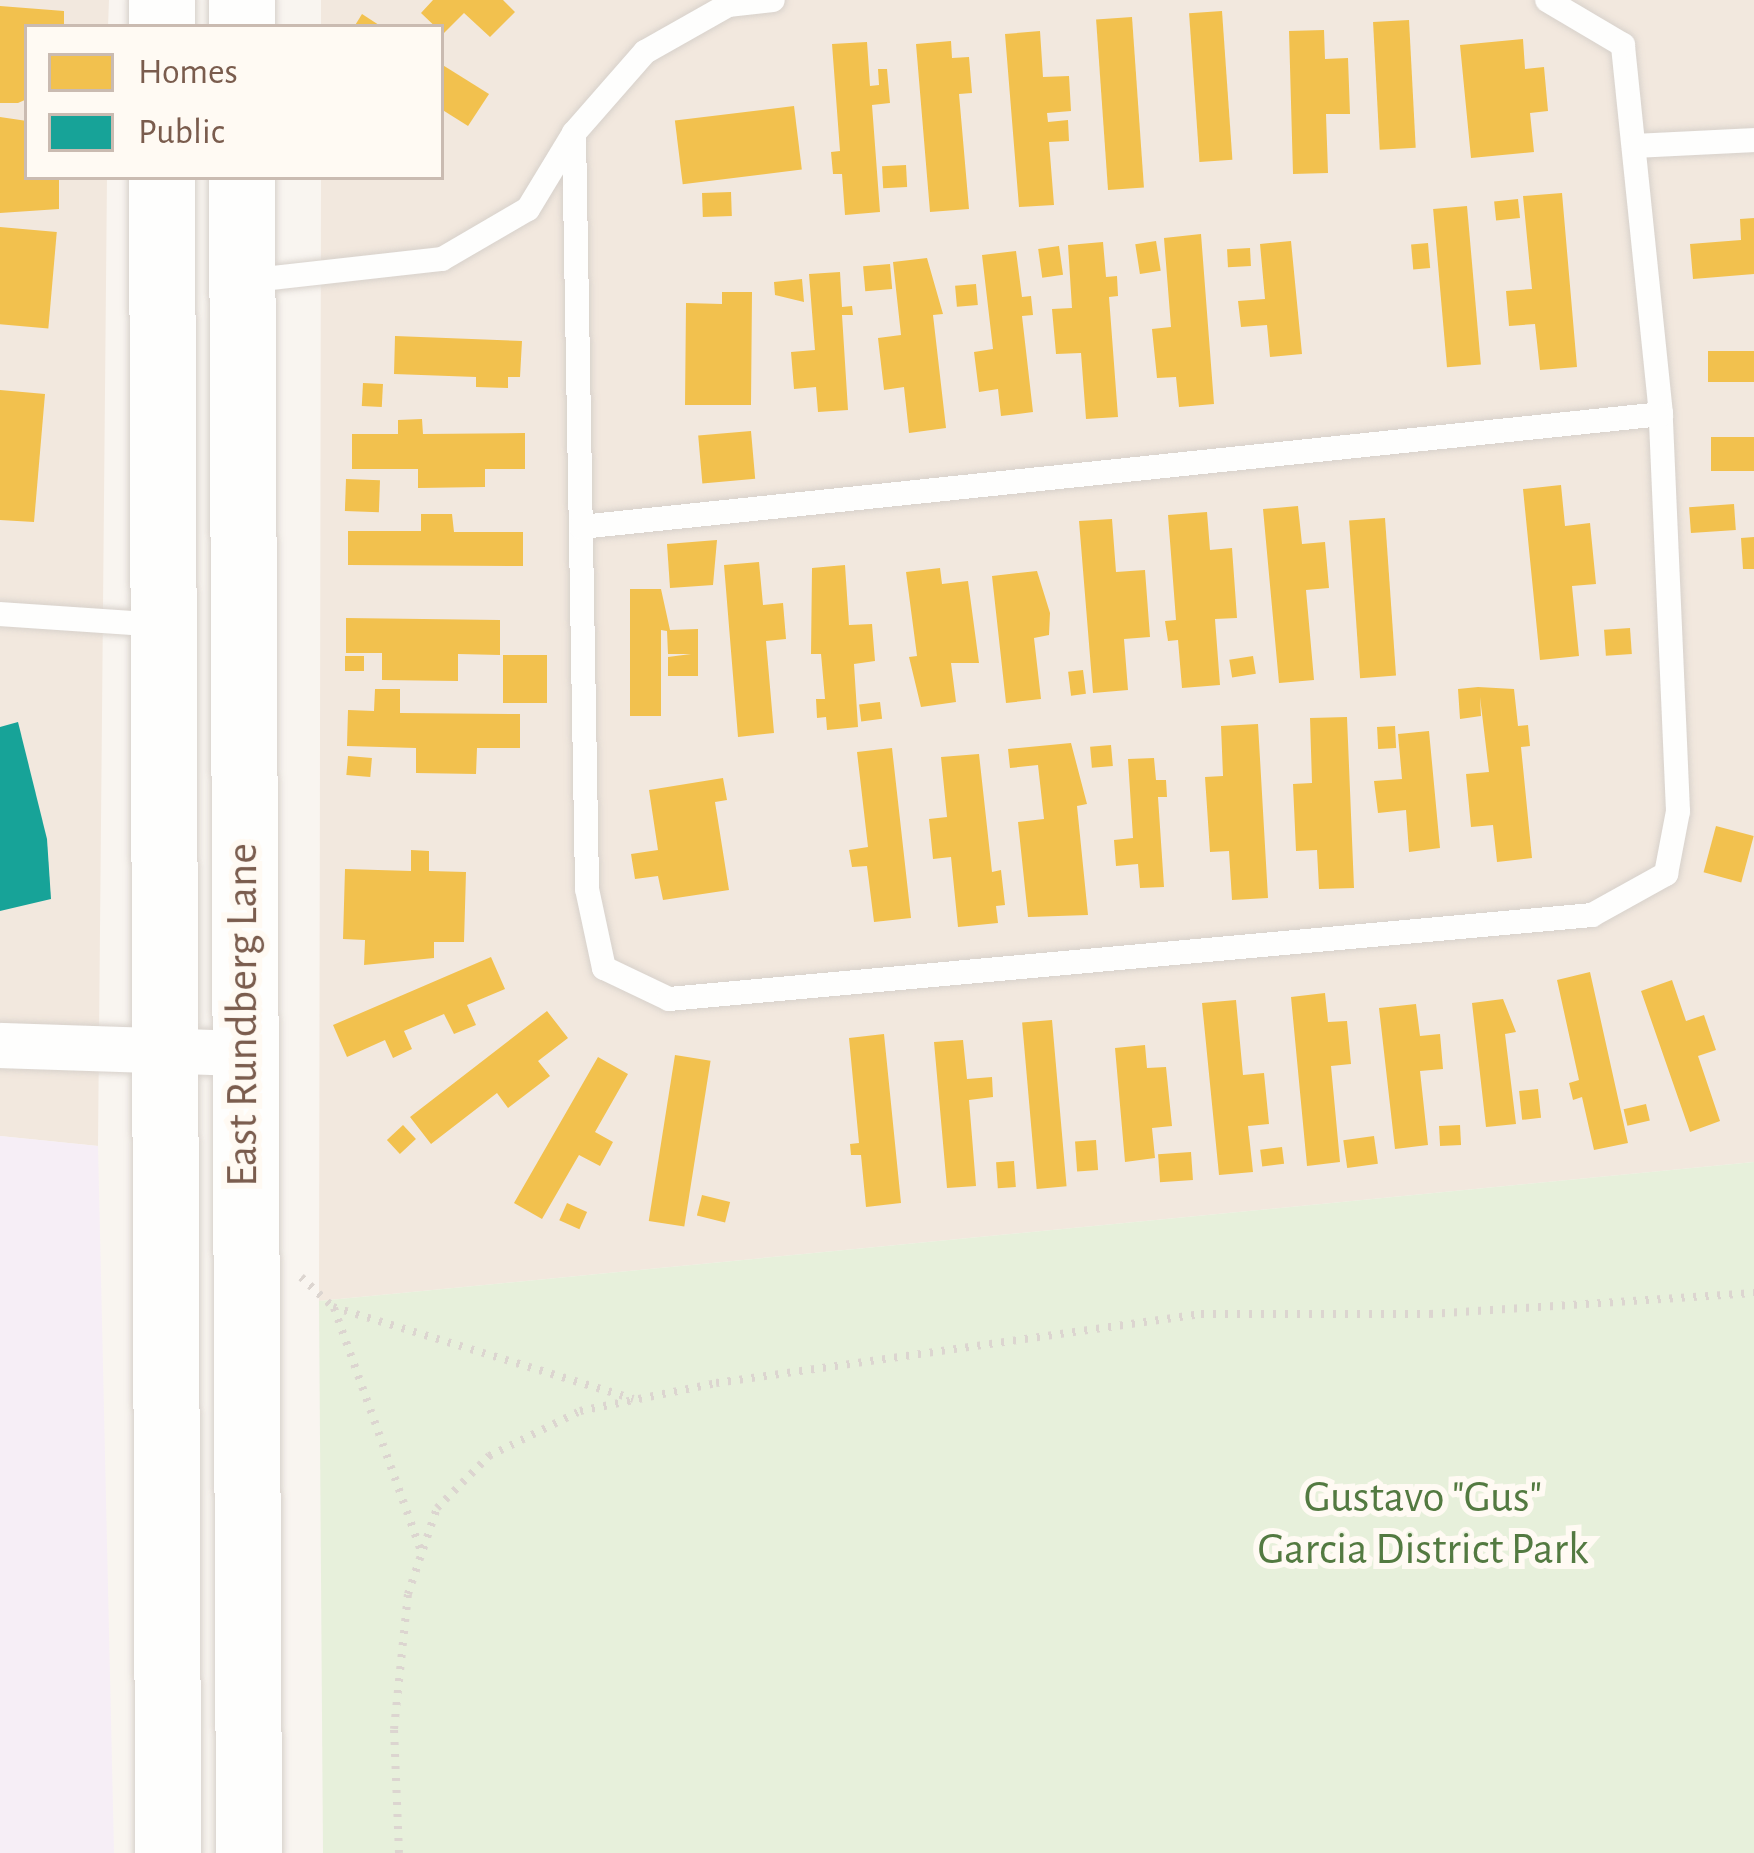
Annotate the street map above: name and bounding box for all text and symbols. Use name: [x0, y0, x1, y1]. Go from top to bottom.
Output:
legend: [24, 24, 444, 180]
text: Homes: [138, 54, 238, 90]
text: Public: [138, 114, 225, 150]
street label: East Rundberg Lane: [216, 843, 270, 1187]
park label: Gustavo "Gus" Garcia District Park: [1258, 1471, 1588, 1577]

